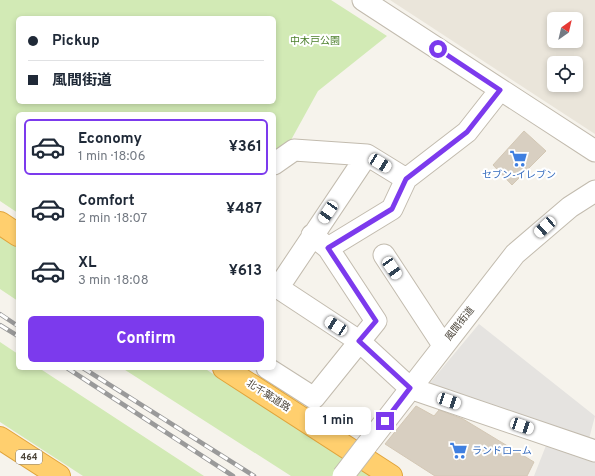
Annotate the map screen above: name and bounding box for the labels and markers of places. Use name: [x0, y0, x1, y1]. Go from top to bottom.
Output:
supermarket icon: セブン-イレブン: [509, 148, 529, 168]
place label: セブン-イレブン: [482, 169, 556, 182]
supermarket icon: ランドローム: [449, 441, 469, 461]
place label: ランドローム: [472, 445, 532, 458]

